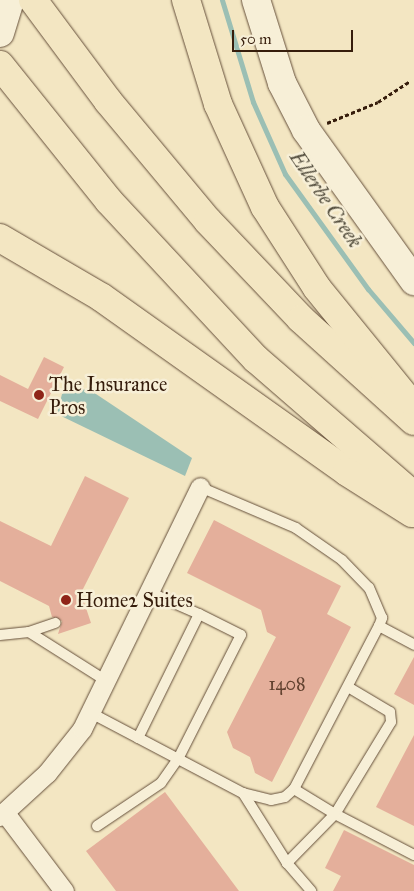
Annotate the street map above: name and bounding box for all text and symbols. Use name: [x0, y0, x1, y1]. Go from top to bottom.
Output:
scale bar: [234, 20, 355, 52]
text: 50 m: [240, 30, 272, 48]
water label: Ellerbe Creek: [284, 146, 368, 252]
place label: The Insurance Pros: [49, 372, 167, 419]
marker: The Insurance Pros: [33, 389, 45, 401]
place label: Home2 Suites: [76, 588, 193, 612]
marker: Home2 Suites: [60, 594, 72, 606]
house number: 1408: [268, 673, 306, 695]

